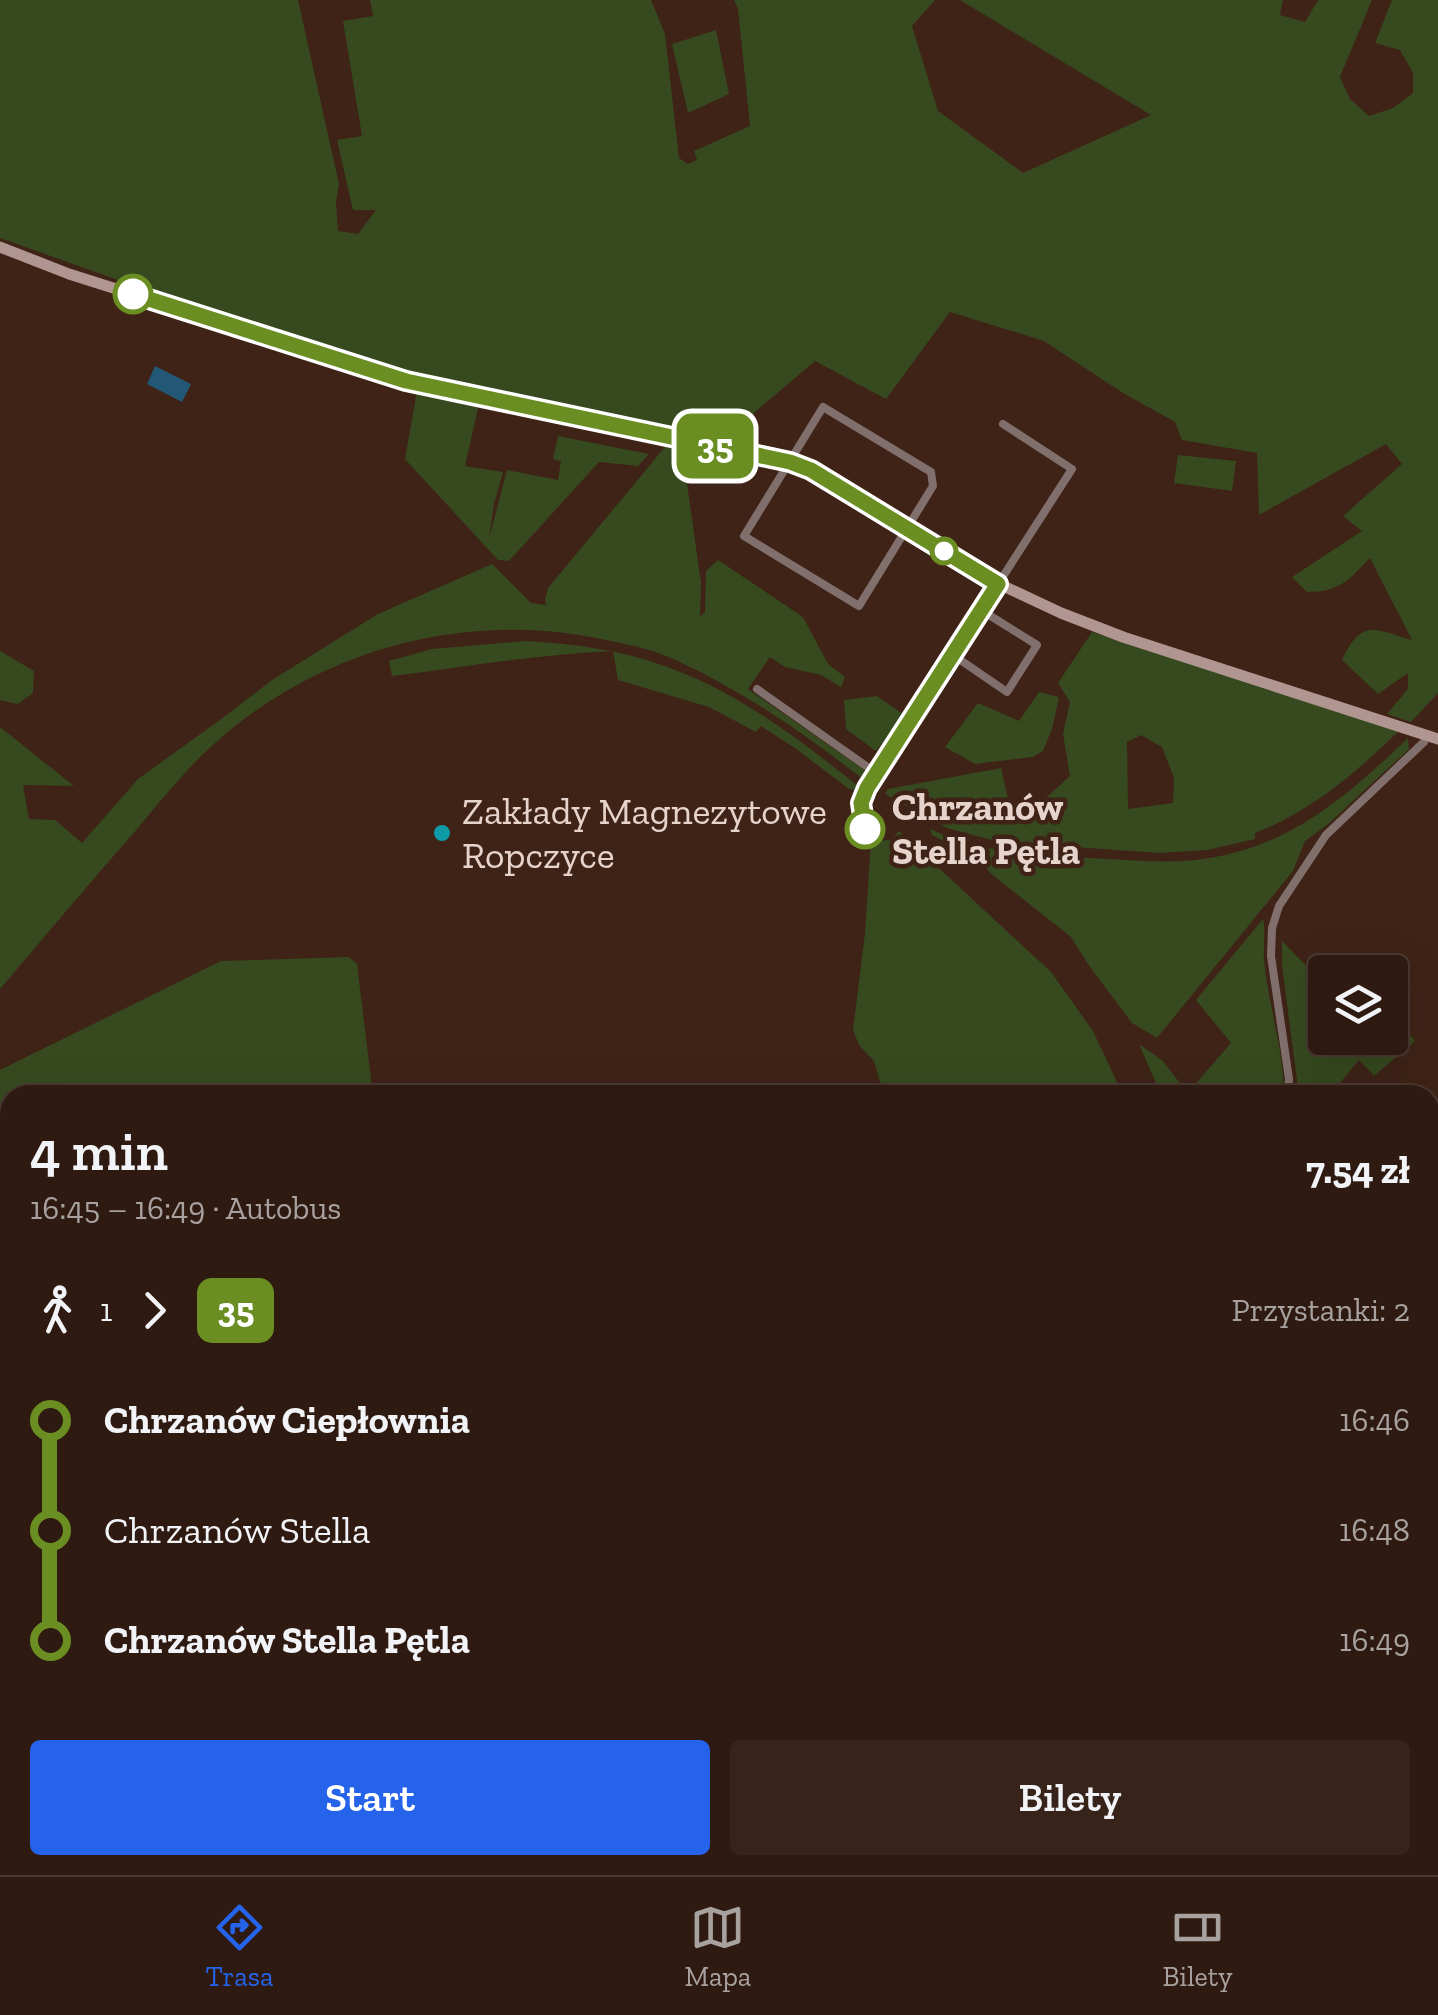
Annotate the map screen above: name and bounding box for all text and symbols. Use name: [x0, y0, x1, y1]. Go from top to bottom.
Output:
unlabelled marker: [114, 275, 152, 313]
line badge: 35: [670, 414, 760, 478]
text: 35: [697, 425, 733, 467]
unlabelled marker: [931, 538, 957, 564]
place label: Chrzanów Stella Pętla: [892, 784, 1080, 874]
place label: Zakłady Magnezytowe Ropczyce: [462, 788, 827, 878]
marker: Chrzanów Stella Pętla: [846, 810, 884, 848]
marker: Zakłady Magnezytowe Ropczyce: [431, 822, 453, 844]
map controls: [1308, 955, 1408, 1055]
button: layers: [1308, 955, 1408, 1055]
text: 4 min: [30, 1118, 168, 1184]
text: 7.54 zł: [1306, 1147, 1410, 1193]
text: 16:45 – 16:49 · Autobus: [30, 1189, 341, 1227]
icon: walk: [30, 1283, 85, 1338]
icon: forward: [127, 1283, 182, 1338]
text: 35: [217, 1289, 254, 1331]
text: 1: [100, 1291, 112, 1329]
text: Przystanki: 2: [1231, 1291, 1410, 1329]
text: Chrzanów Ciepłownia: [104, 1397, 470, 1443]
text: 16:46: [1339, 1401, 1410, 1439]
text: Chrzanów Stella: [104, 1507, 370, 1553]
text: 16:48: [1339, 1511, 1410, 1549]
text: Chrzanów Stella Pętla: [104, 1617, 470, 1663]
text: 16:49: [1339, 1621, 1410, 1659]
button: Start: [30, 1740, 710, 1855]
button: Bilety: [730, 1740, 1410, 1855]
tab: Trasa: [206, 1900, 274, 1993]
tab: Mapa: [685, 1900, 751, 1993]
tab: Bilety: [1162, 1900, 1232, 1993]

